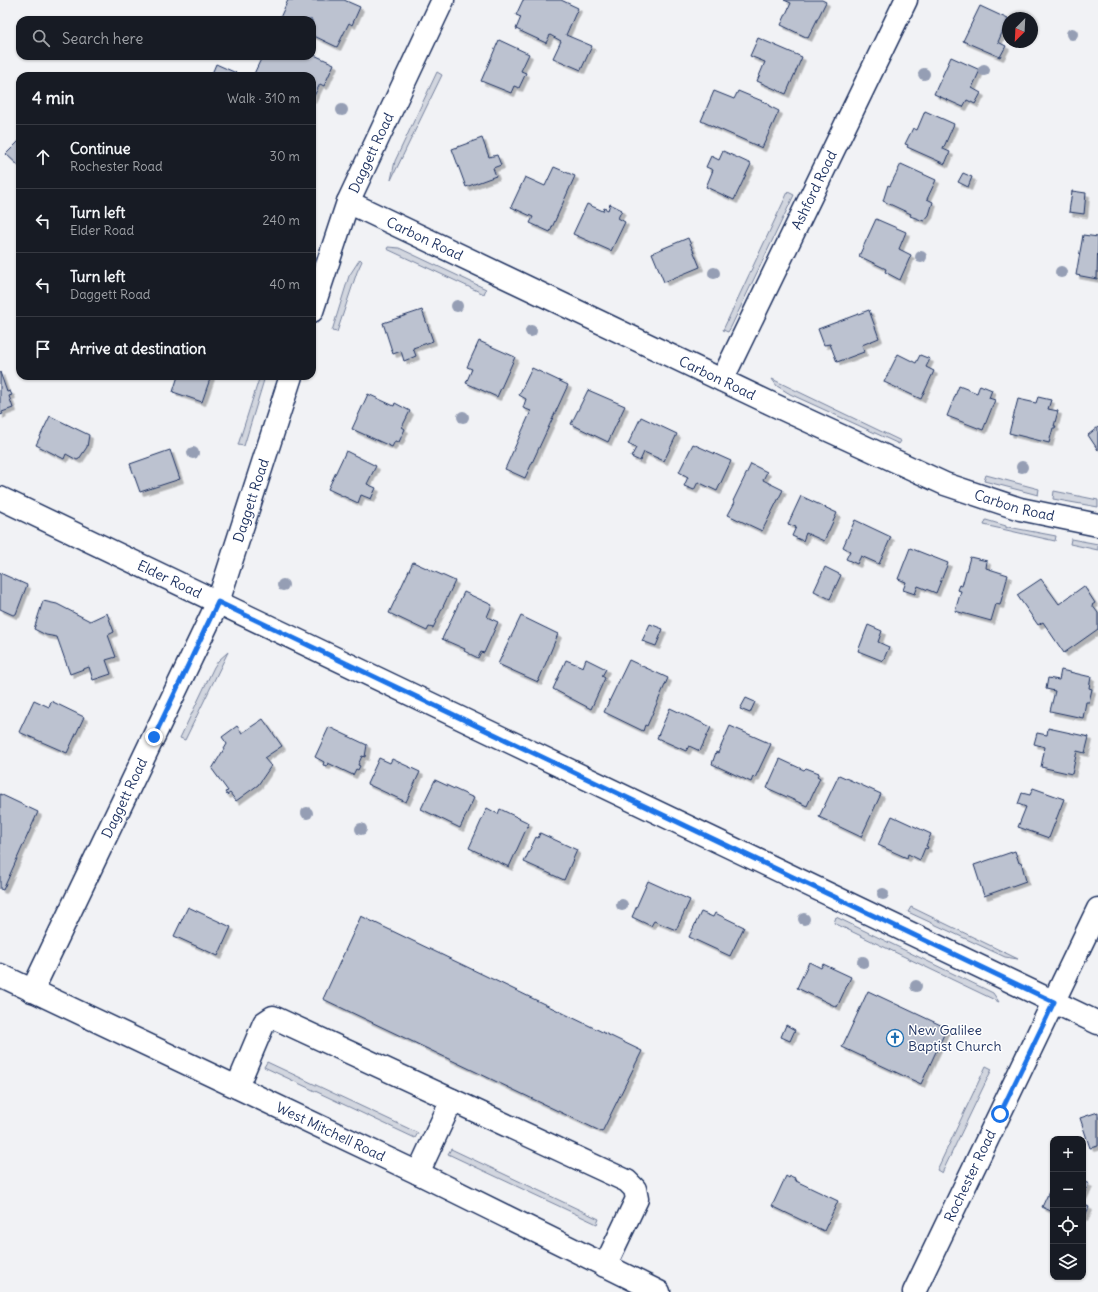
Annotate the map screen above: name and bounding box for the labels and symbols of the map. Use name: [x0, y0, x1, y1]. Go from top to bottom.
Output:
north arrow: [1002, 12, 1038, 48]
street label: Daggett Road: [344, 110, 398, 196]
street label: Ashford Road: [787, 148, 841, 233]
street label: Carbon Road: [384, 213, 466, 264]
street label: Carbon Road: [676, 352, 758, 404]
street label: Daggett Road: [229, 456, 273, 544]
street label: Carbon Road: [972, 485, 1056, 525]
street label: Elder Road: [135, 556, 205, 602]
route end: [145, 728, 163, 746]
street label: Daggett Road: [97, 755, 151, 841]
place label: New Galilee Baptist Church: [908, 1021, 1002, 1055]
church icon: New Galilee Baptist Church: [885, 1028, 905, 1048]
street label: West Mitchell Road: [273, 1098, 388, 1165]
route start: [991, 1105, 1009, 1123]
street label: Rochester Road: [940, 1127, 1000, 1225]

